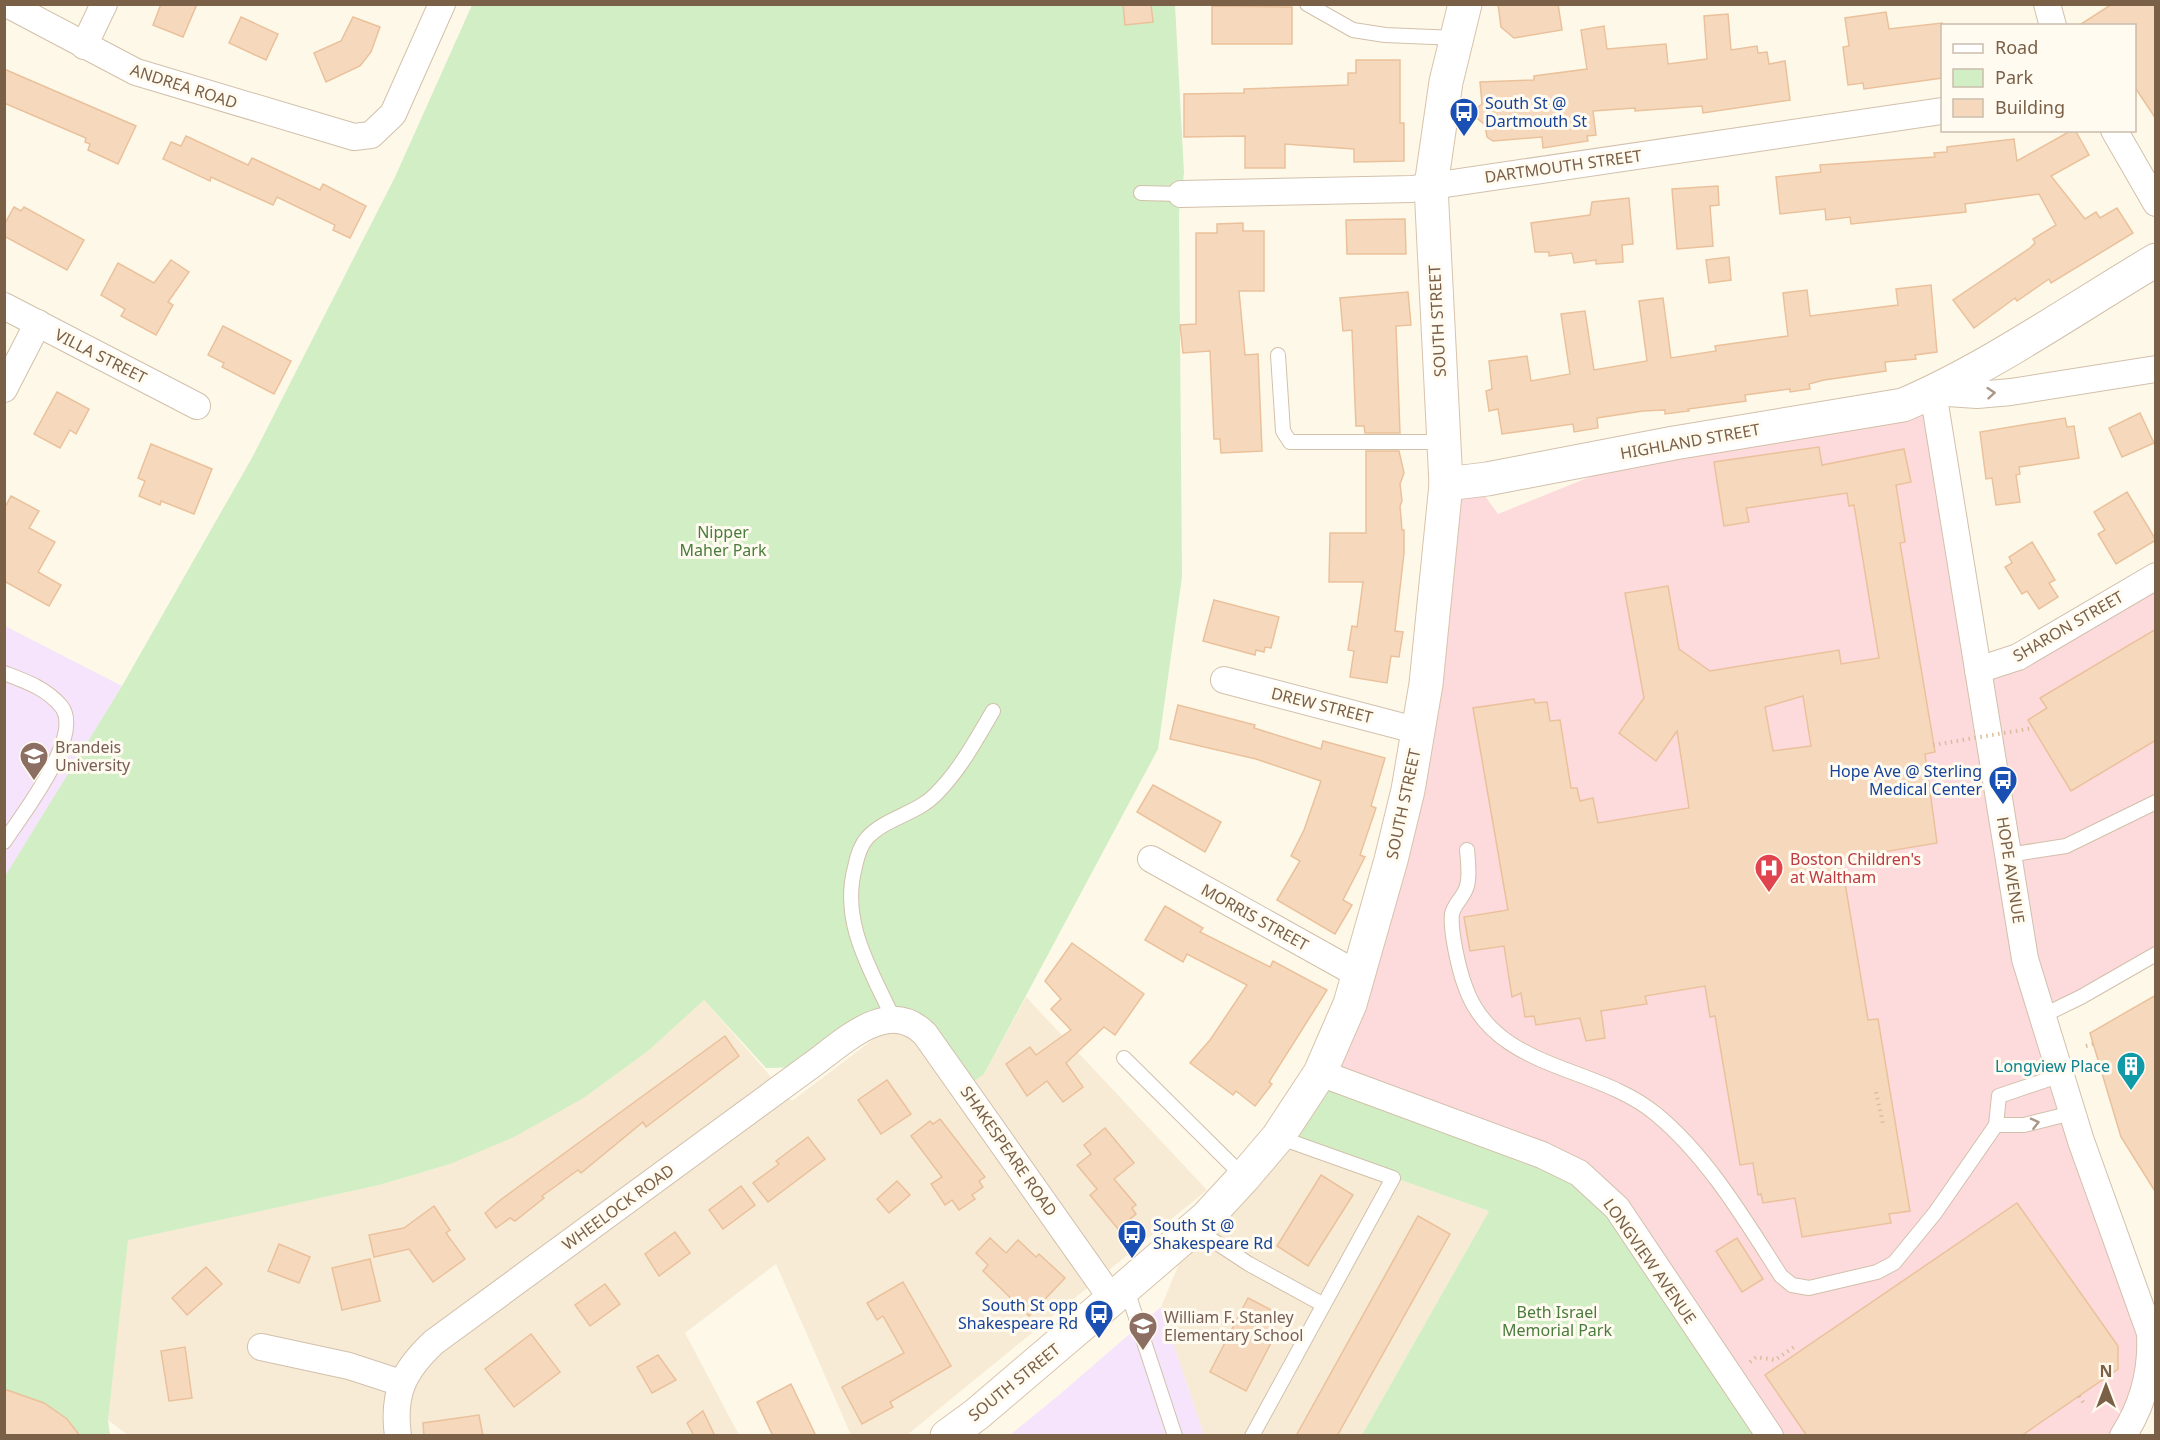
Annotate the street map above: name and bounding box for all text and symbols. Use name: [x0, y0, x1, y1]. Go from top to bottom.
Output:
legend: [1941, 24, 2136, 132]
text: Road: [1995, 35, 2038, 59]
street label: ANDREA ROAD: [128, 58, 240, 114]
text: Park: [1995, 65, 2033, 89]
place label: South St @ Dartmouth St: [1485, 92, 1587, 132]
text: Building: [1995, 95, 2065, 119]
bus stop icon: South St @ Dartmouth St: [1448, 96, 1480, 138]
street label: DARTMOUTH STREET: [1483, 144, 1643, 188]
street label: SOUTH STREET: [1423, 264, 1451, 378]
street label: VILLA STREET: [51, 323, 151, 389]
one-way arrow: [1987, 387, 1996, 400]
street label: HIGHLAND STREET: [1618, 418, 1762, 464]
park label: Nipper Maher Park: [680, 521, 767, 561]
street label: SHARON STREET: [2009, 585, 2127, 667]
street label: DREW STREET: [1269, 682, 1375, 728]
place label: Brandeis University: [55, 736, 131, 776]
school or university icon: Brandeis University: [18, 740, 50, 782]
street label: SOUTH STREET: [1381, 747, 1425, 861]
place label: Hope Ave @ Sterling Medical Center: [1829, 760, 1982, 800]
bus stop icon: Hope Ave @ Sterling Medical Center: [1987, 764, 2019, 806]
street label: HOPE AVENUE: [1992, 815, 2030, 925]
place label: Boston Children's at Waltham: [1790, 848, 1921, 888]
hospital icon: Boston Children's at Waltham: [1753, 852, 1785, 894]
street label: MORRIS STREET: [1197, 878, 1313, 956]
building icon: Longview Place: [2115, 1050, 2147, 1092]
place label: Longview Place: [1995, 1055, 2110, 1077]
street label: SHAKESPEARE ROAD: [956, 1081, 1062, 1221]
one-way arrow: [2029, 1117, 2039, 1130]
street label: WHEELOCK ROAD: [558, 1159, 678, 1255]
street label: LONGVIEW AVENUE: [1598, 1194, 1702, 1328]
place label: South St @ Shakespeare Rd: [1153, 1214, 1273, 1254]
bus stop icon: South St @ Shakespeare Rd: [1116, 1218, 1148, 1260]
place label: South St opp Shakespeare Rd: [958, 1294, 1078, 1334]
bus stop icon: South St opp Shakespeare Rd: [1083, 1298, 1115, 1340]
park label: Beth Israel Memorial Park: [1502, 1301, 1612, 1341]
place label: William F. Stanley Elementary School: [1164, 1306, 1303, 1346]
school or university icon: William F. Stanley Elementary School: [1127, 1310, 1159, 1352]
street label: SOUTH STREET: [963, 1338, 1065, 1426]
north arrow: [2076, 1356, 2136, 1416]
text: N: [2099, 1360, 2113, 1382]

